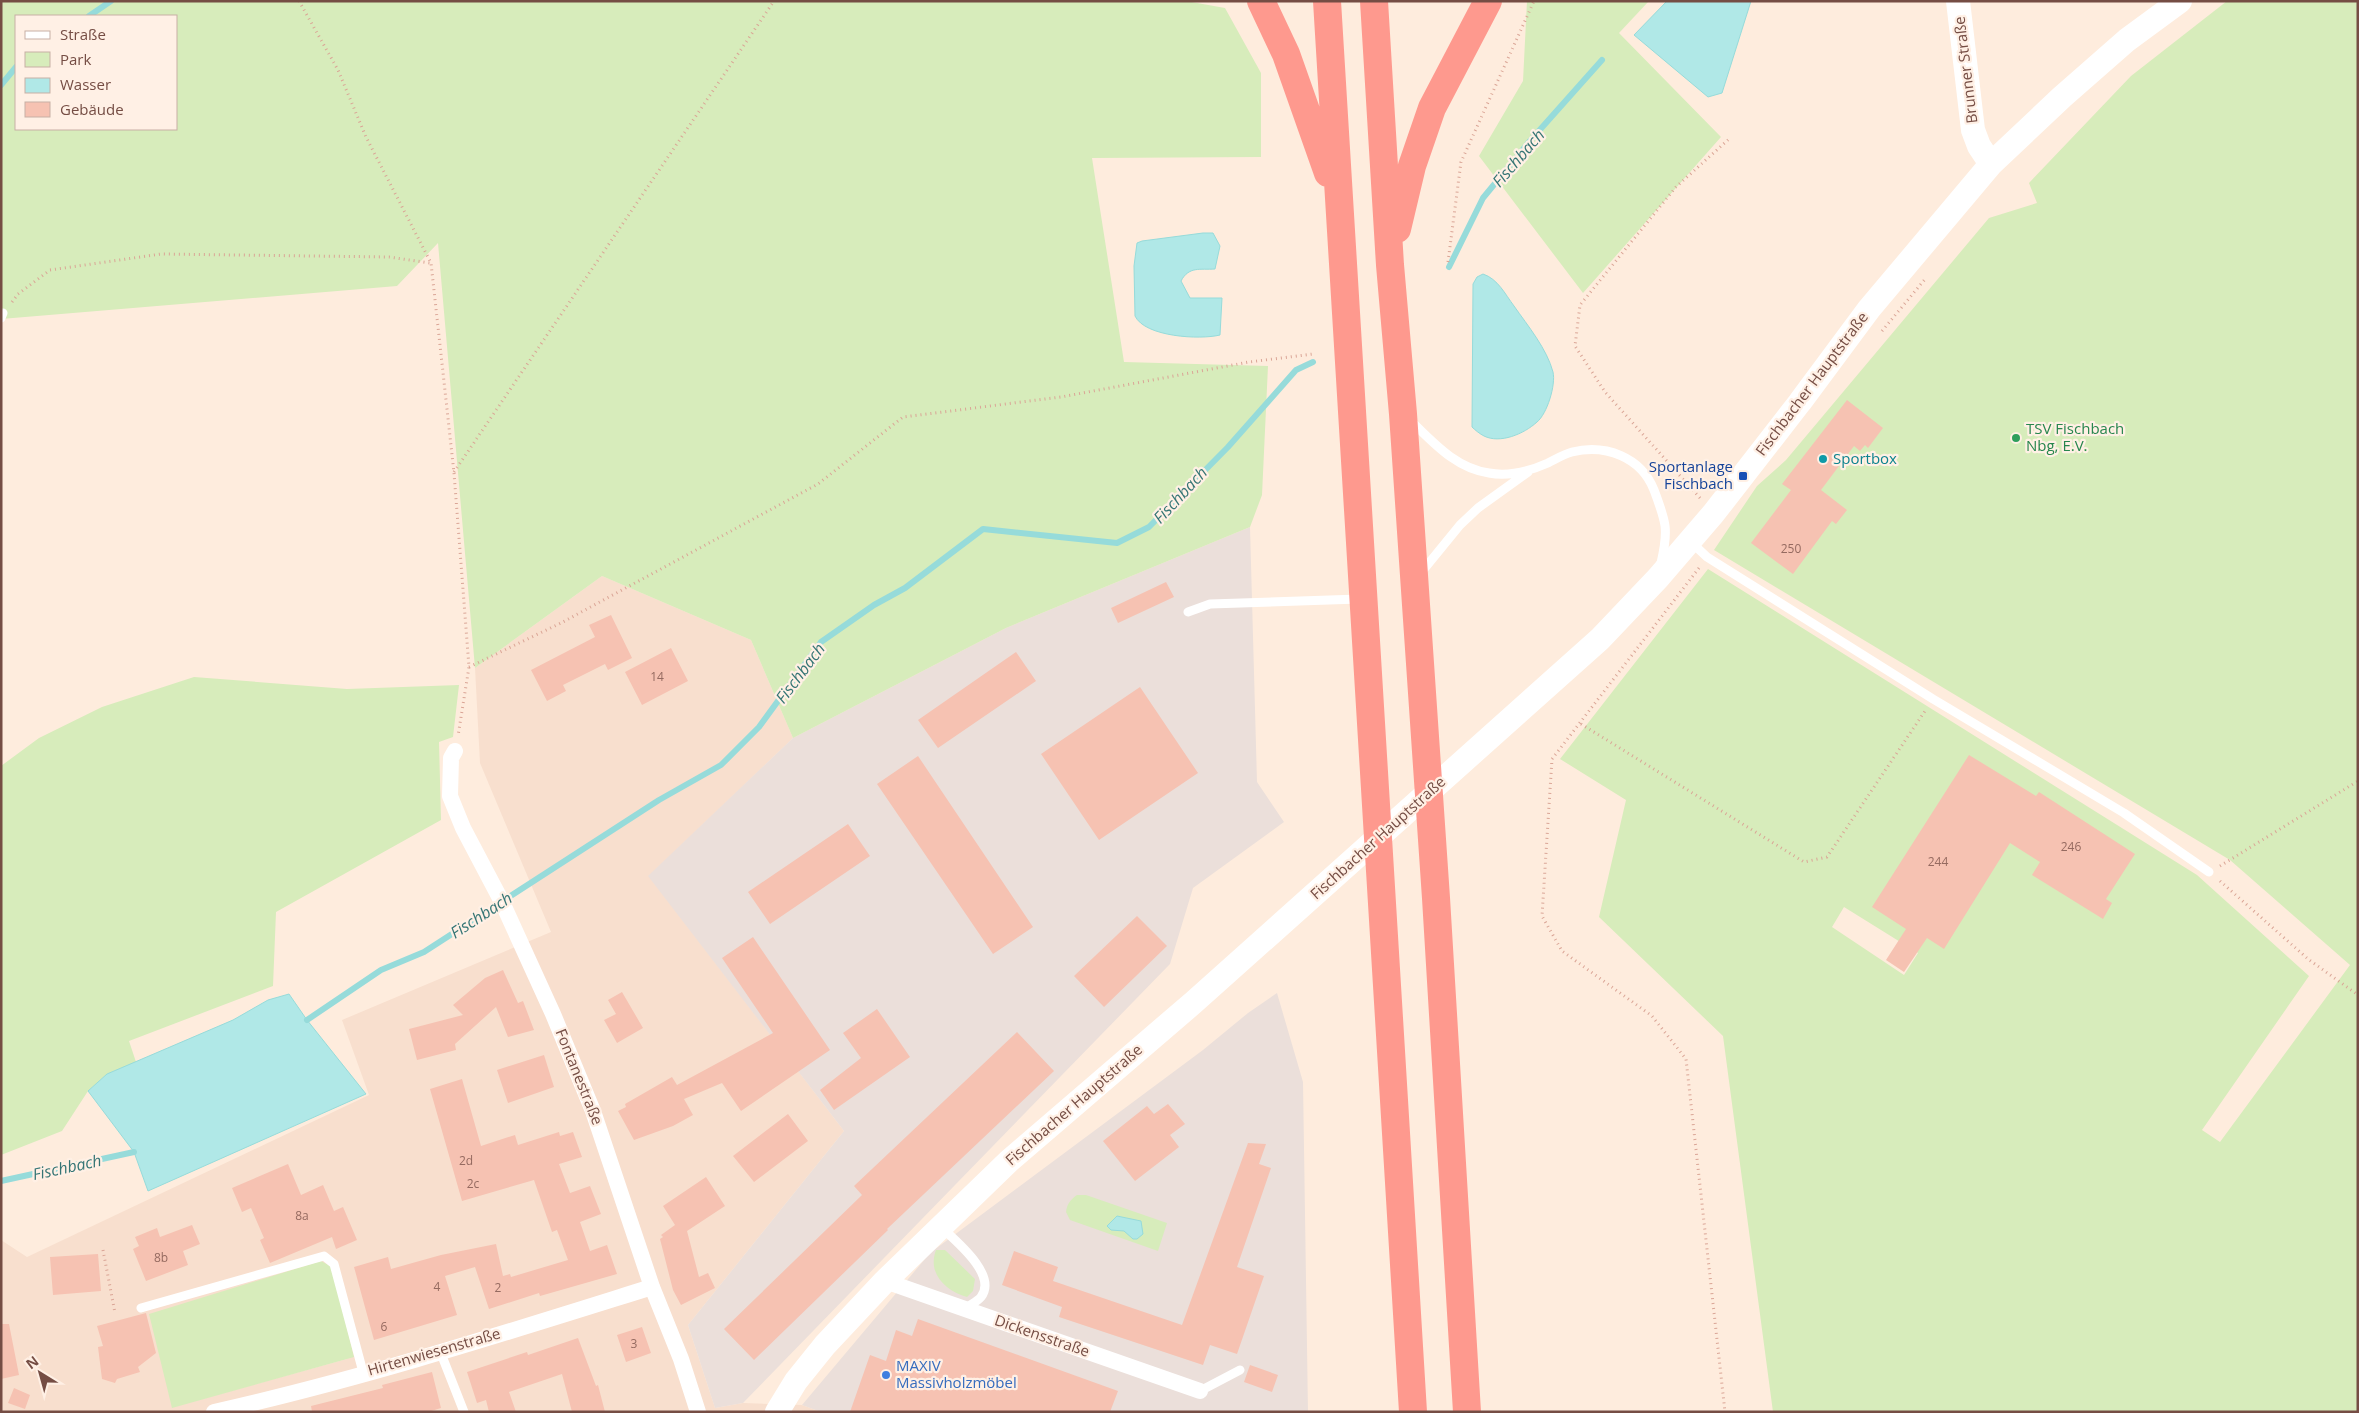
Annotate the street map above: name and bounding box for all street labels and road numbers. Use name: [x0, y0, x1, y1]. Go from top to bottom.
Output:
street label: Brunner Straße: [1949, 15, 1981, 125]
street label: Fischbacher Hauptstraße: [1750, 307, 1872, 459]
street label: Fischbacher Hauptstraße: [1306, 771, 1449, 903]
street label: Fontanestraße: [552, 1026, 608, 1128]
street label: Fischbacher Hauptstraße: [1001, 1039, 1146, 1169]
street label: Dickensstraße: [992, 1309, 1092, 1361]
street label: Hirtenwiesenstraße: [365, 1323, 502, 1380]

